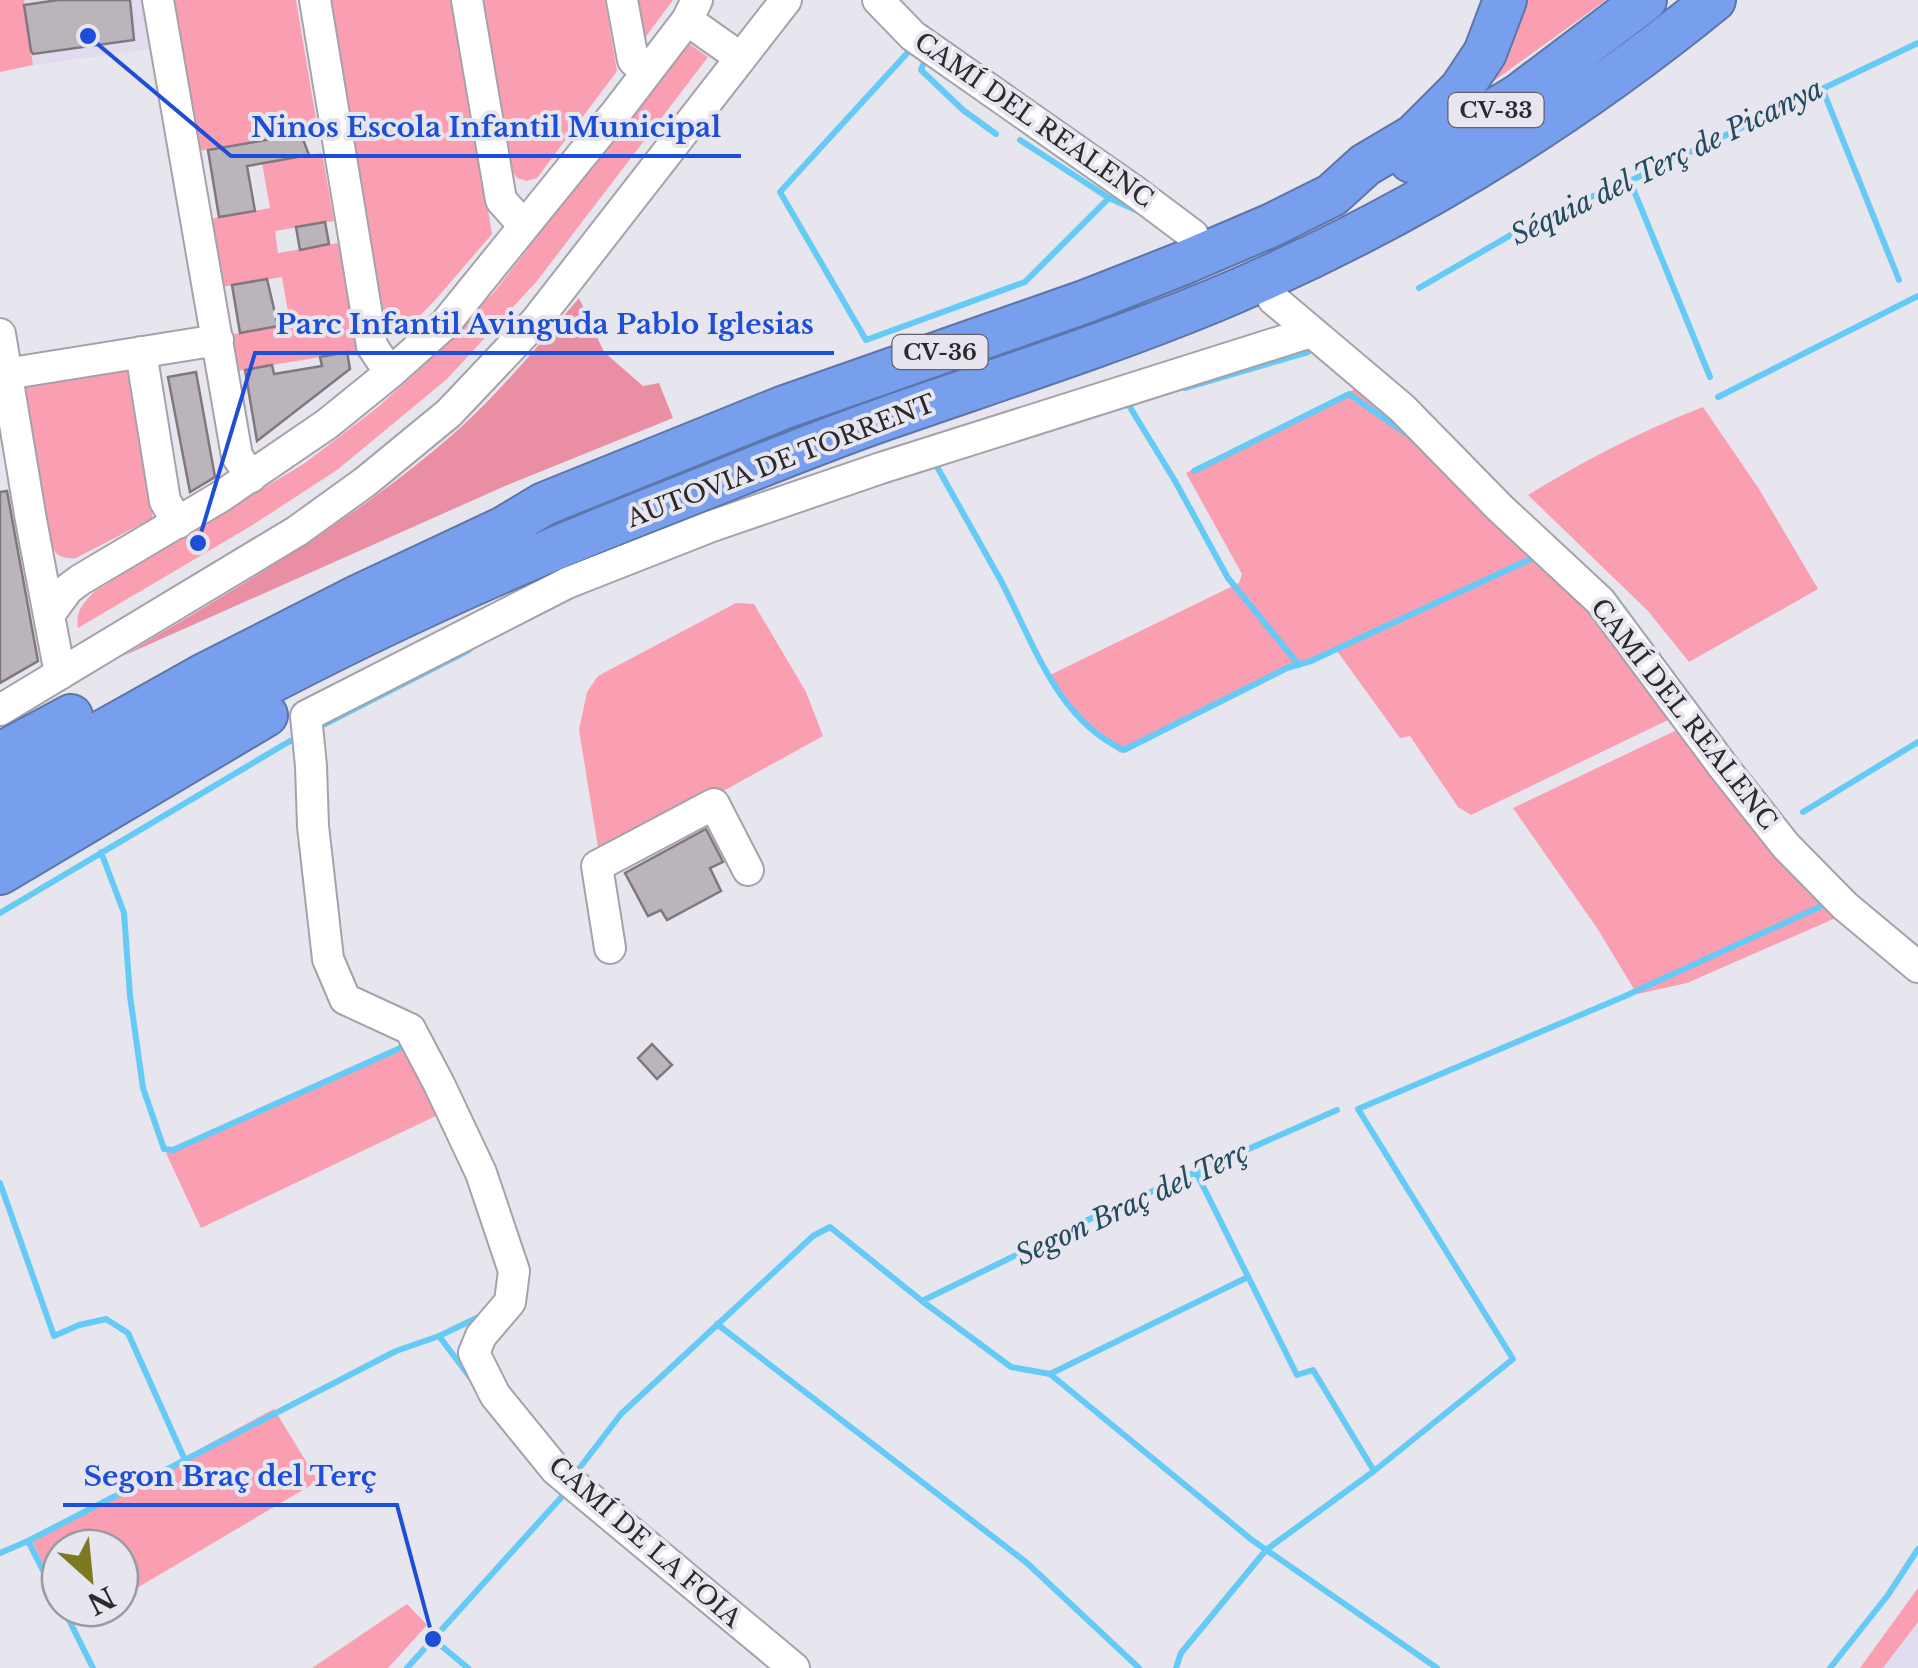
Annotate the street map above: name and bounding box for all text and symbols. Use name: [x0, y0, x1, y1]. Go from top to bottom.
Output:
street label: CAMÍ DEL REALENC: [909, 25, 1160, 214]
water label: Séquia del Terç de Picanya: [1505, 71, 1829, 253]
road number: CV-33: [1448, 93, 1544, 127]
callout: Ninos Escola Infantil Municipal: [231, 98, 741, 156]
text: Ninos Escola Infantil Municipal: [251, 110, 721, 145]
callout: Parc Infantil Avinguda Pablo Iglesias: [255, 295, 834, 353]
text: Parc Infantil Avinguda Pablo Iglesias: [276, 307, 814, 342]
road number: CV-36: [892, 335, 988, 369]
street label: AUTOVIA DE TORRENT: [622, 388, 940, 535]
street label: CAMÍ DEL REALENC: [1584, 592, 1785, 836]
water label: Segon Braç del Terç: [1010, 1134, 1255, 1273]
callout: Segon Braç del Terç: [63, 1447, 397, 1505]
street label: CAMÍ DE LA FOIA: [543, 1449, 749, 1634]
text: Segon Braç del Terç: [84, 1459, 377, 1494]
north arrow: [40, 1528, 140, 1628]
text: N: [81, 1578, 121, 1621]

